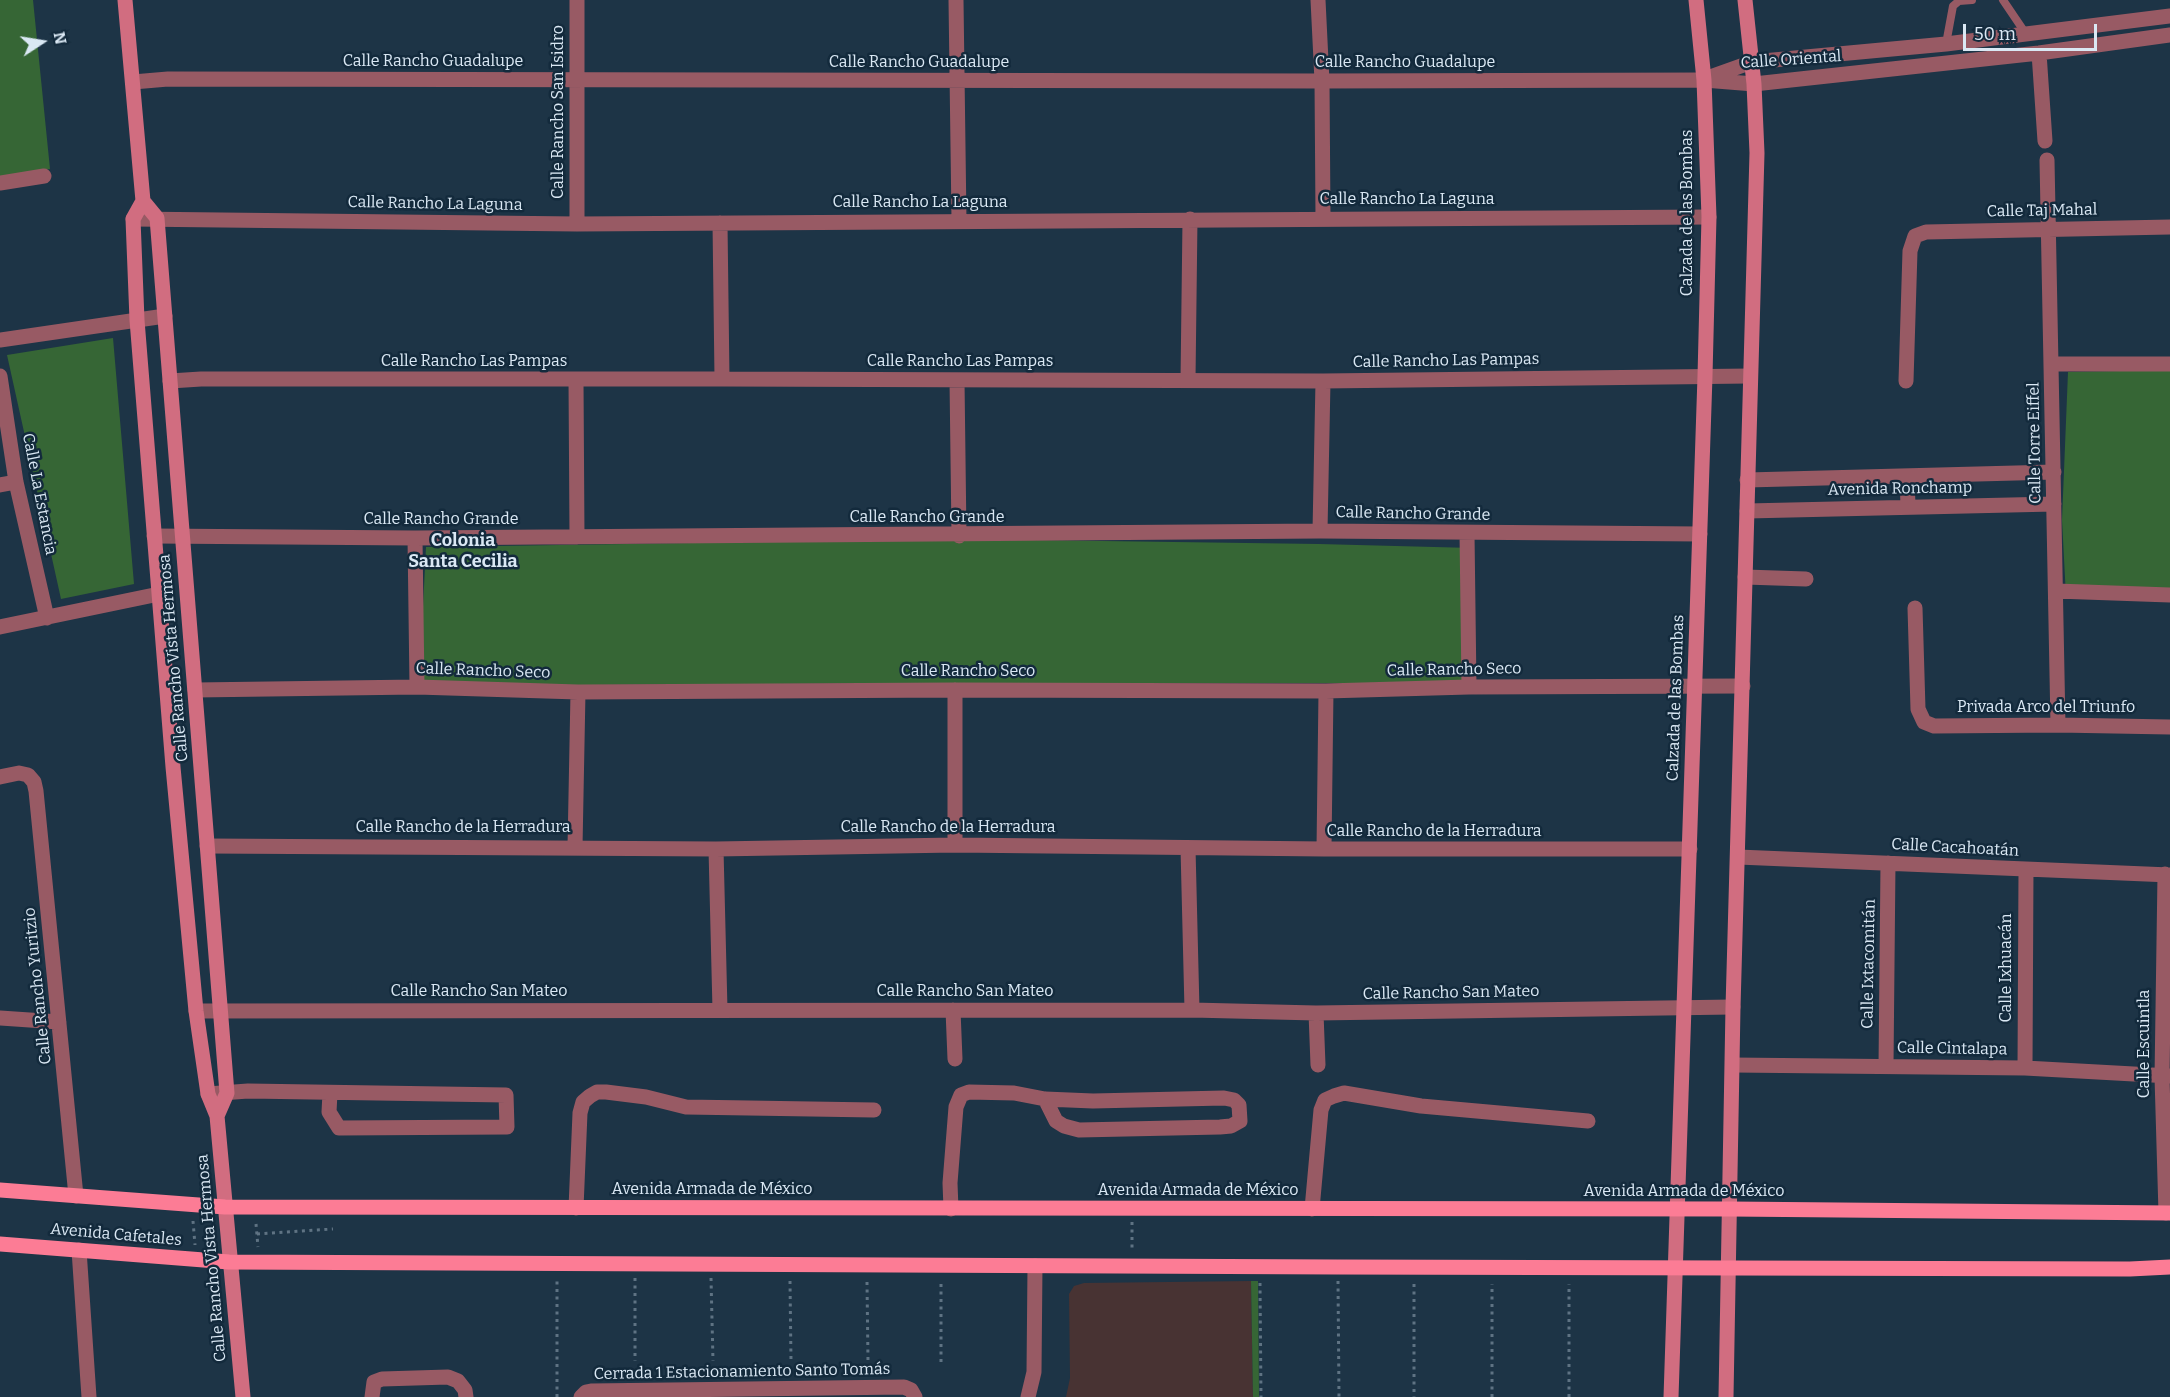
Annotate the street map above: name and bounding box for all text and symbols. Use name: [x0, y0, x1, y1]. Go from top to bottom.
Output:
north arrow: [12, 12, 72, 72]
scale bar: [1966, 12, 2100, 50]
text: 50 m: [1974, 23, 2016, 45]
street label: Calle Rancho San Isidro: [549, 25, 569, 199]
text: N: [50, 30, 71, 46]
street label: Calle Oriental: [1740, 47, 1842, 73]
street label: Calle Rancho Guadalupe: [343, 52, 523, 72]
street label: Calle Rancho Guadalupe: [829, 53, 1009, 73]
street label: Calle Rancho Guadalupe: [1315, 53, 1495, 73]
street label: Calzada de las Bombas: [1678, 130, 1698, 296]
street label: Calle Rancho La Laguna: [1319, 190, 1495, 210]
street label: Calle Rancho La Laguna: [347, 193, 523, 215]
street label: Calle Rancho La Laguna: [832, 193, 1008, 213]
street label: Calle Taj Mahal: [1986, 200, 2098, 222]
street label: Calle Rancho Las Pampas: [1353, 350, 1539, 372]
street label: Calle Rancho Las Pampas: [381, 352, 567, 372]
street label: Calle Rancho Las Pampas: [867, 352, 1053, 372]
street label: Calle Torre Eiffel: [2024, 382, 2046, 504]
street label: Calle La Estancia: [18, 432, 60, 556]
street label: Avenida Ronchamp: [1828, 478, 1972, 500]
street label: Calle Rancho Grande: [1335, 503, 1491, 525]
street label: Calle Rancho Grande: [850, 508, 1004, 528]
street label: Calle Rancho Grande: [364, 510, 518, 530]
district label: Colonia Santa Cecilia: [408, 530, 518, 572]
street label: Calle Rancho Vista Hermosa: [155, 553, 193, 763]
street label: Calzada de las Bombas: [1663, 614, 1689, 782]
street label: Calle Rancho Seco: [415, 659, 551, 683]
street label: Calle Rancho Seco: [1387, 659, 1521, 681]
street label: Calle Rancho Seco: [901, 662, 1035, 682]
street label: Privada Arco del Triunfo: [1957, 698, 2135, 718]
street label: Calle Rancho de la Herradura: [355, 818, 571, 838]
street label: Calle Rancho de la Herradura: [840, 818, 1056, 838]
street label: Calle Rancho de la Herradura: [1326, 822, 1542, 842]
street label: Calle Cacahoatán: [1891, 835, 2019, 861]
street label: Calle Ixtacomitán: [1858, 899, 1880, 1029]
street label: Calle Rancho Yuritzio: [20, 907, 56, 1065]
street label: Calle Ixhuacán: [1997, 913, 2017, 1023]
street label: Calle Rancho San Mateo: [391, 982, 567, 1002]
street label: Calle Rancho San Mateo: [877, 982, 1053, 1002]
street label: Calle Rancho San Mateo: [1362, 982, 1540, 1004]
street label: Calle Escuintla: [2135, 990, 2155, 1098]
street label: Calle Cintalapa: [1897, 1038, 2007, 1060]
street label: Calle Rancho Vista Hermosa: [193, 1153, 231, 1363]
street label: Avenida Armada de México: [612, 1180, 812, 1200]
street label: Avenida Armada de México: [1098, 1181, 1298, 1201]
street label: Avenida Armada de México: [1584, 1182, 1784, 1202]
street label: Avenida Cafetales: [49, 1220, 183, 1250]
street label: Cerrada 1 Estacionamiento Santo Tomás: [594, 1360, 890, 1384]

